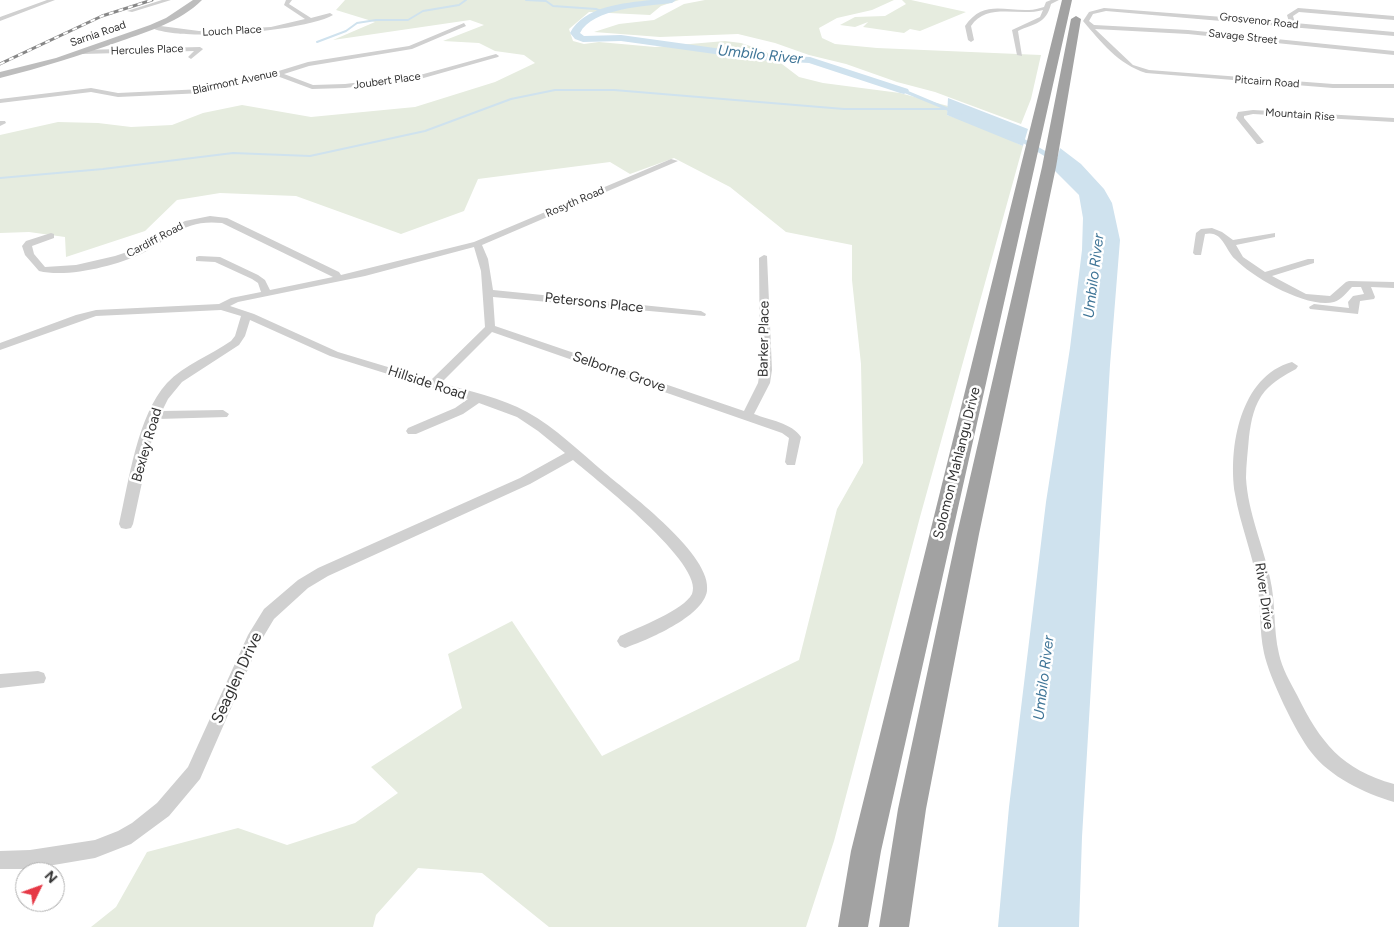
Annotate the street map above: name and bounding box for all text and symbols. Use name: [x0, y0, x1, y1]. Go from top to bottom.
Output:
street label: Grosvenor Road: [1219, 10, 1299, 32]
street label: Sarnia Road: [68, 18, 128, 50]
street label: Louch Place: [202, 23, 262, 39]
street label: Savage Street: [1208, 27, 1278, 47]
street label: Hercules Place: [110, 42, 184, 58]
water label: Umbilo River: [717, 42, 803, 68]
street label: Blairmont Avenue: [191, 67, 279, 97]
street label: Joubert Place: [353, 70, 421, 92]
street label: Pitcairn Road: [1234, 73, 1300, 91]
street label: Mountain Rise: [1265, 106, 1335, 124]
street label: Rosyth Road: [544, 184, 606, 220]
street label: Cardiff Road: [124, 220, 186, 260]
water label: Umbilo River: [1080, 233, 1108, 319]
street label: Petersons Place: [544, 289, 644, 317]
street label: Barker Place: [755, 301, 773, 377]
street label: Selborne Grove: [570, 348, 668, 396]
street label: Hillside Road: [386, 362, 468, 404]
street label: Solomon Mahlangu Drive: [930, 385, 984, 541]
street label: Bexley Road: [128, 406, 166, 484]
street label: River Drive: [1251, 561, 1277, 631]
street label: Seaglen Drive: [208, 629, 266, 727]
water label: Umbilo River: [1030, 635, 1058, 721]
north arrow: [15, 862, 65, 912]
text: N: [41, 868, 61, 887]

